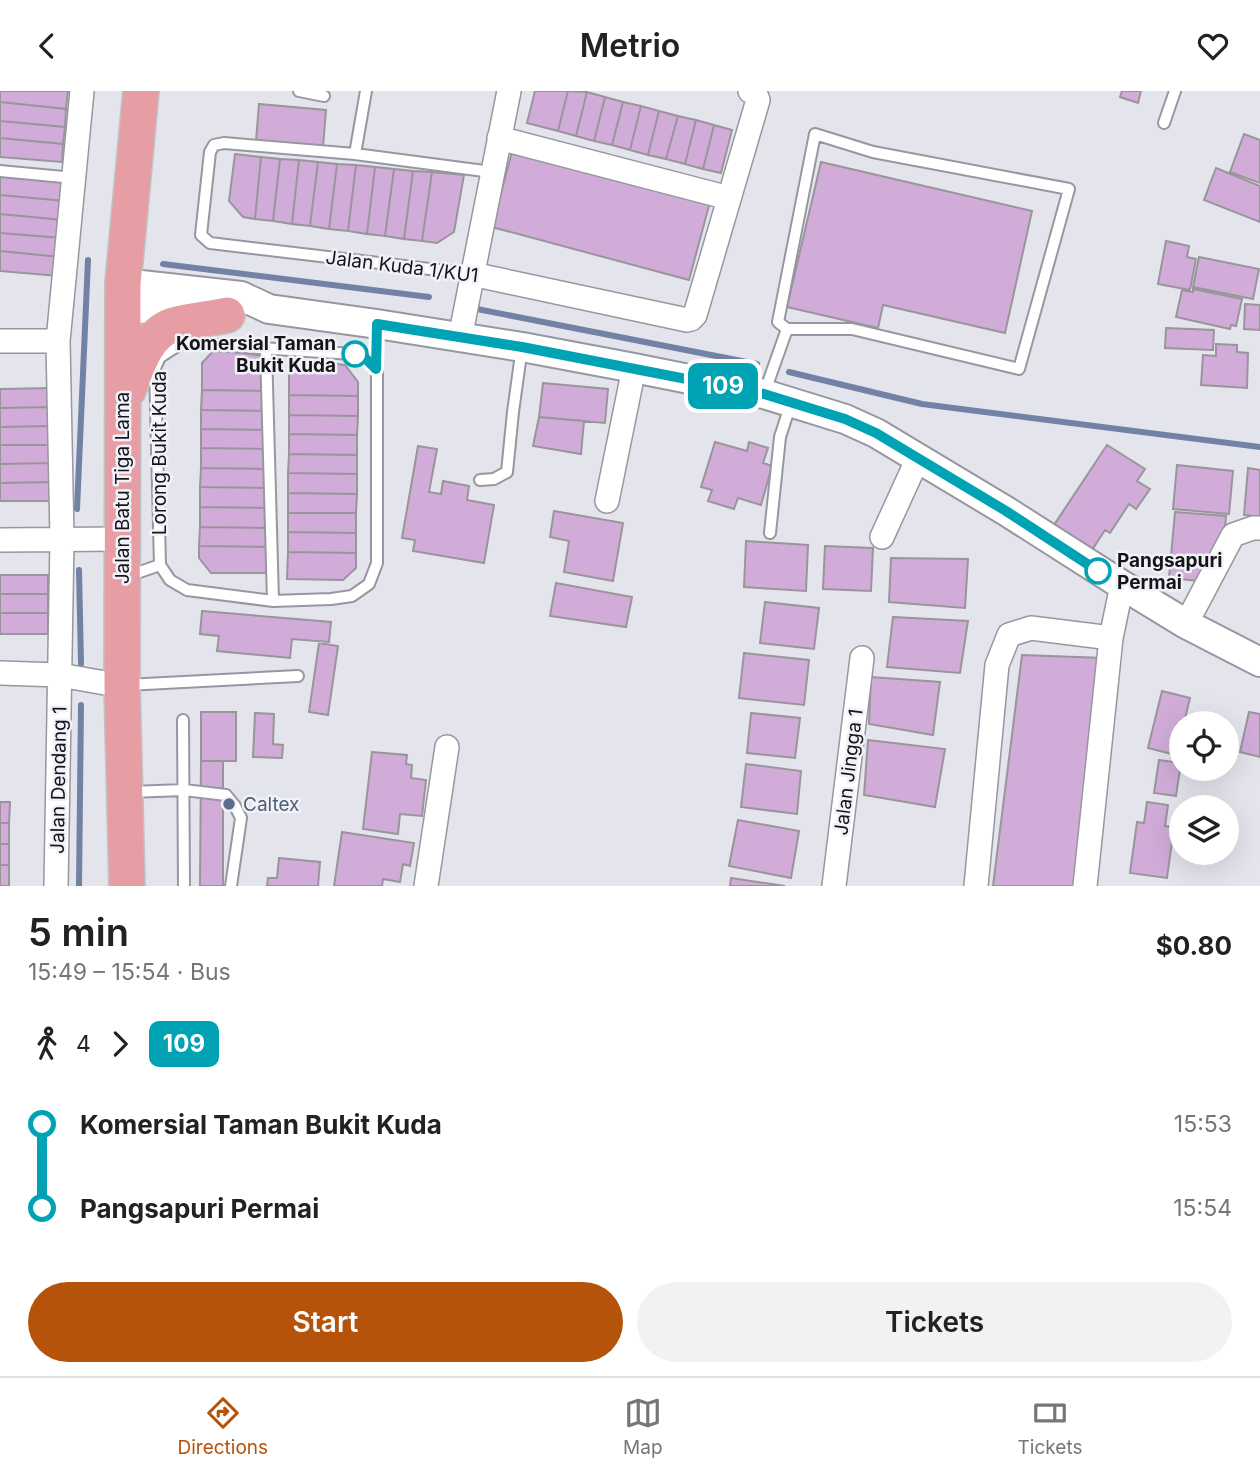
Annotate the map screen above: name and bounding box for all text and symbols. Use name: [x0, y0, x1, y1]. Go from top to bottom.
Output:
text: Metrio: [580, 26, 680, 65]
icon: back: [28, 27, 66, 65]
icon: heart: [1194, 27, 1232, 65]
street label: Jalan Kuda 1/KU1: [324, 246, 480, 287]
place label: Komersial Taman Bukit Kuda: [176, 332, 336, 377]
marker: Komersial Taman Bukit Kuda: [342, 341, 368, 367]
line badge: 109: [683, 363, 763, 409]
street label: Lorong Bukit Kuda: [148, 371, 171, 535]
text: 109: [702, 371, 744, 400]
street label: Jalan Batu Tiga Lama: [111, 392, 134, 584]
place label: Pangsapuri Permai: [1117, 549, 1222, 594]
marker: Pangsapuri Permai: [1085, 558, 1111, 584]
street label: Jalan Dendang 1: [46, 706, 71, 854]
street label: Jalan Jingga 1: [829, 708, 868, 837]
map controls: [1169, 711, 1239, 865]
button: locate: [1169, 711, 1239, 781]
place label: Caltex: [243, 793, 299, 816]
button: layers: [1169, 795, 1239, 865]
marker: Caltex: [221, 796, 237, 812]
text: 5 min: [28, 909, 129, 955]
text: $0.80: [1156, 930, 1232, 961]
text: 15:49 – 15:54 · Bus: [28, 958, 231, 986]
icon: walk: [28, 1025, 66, 1063]
icon: forward: [101, 1025, 139, 1063]
text: 109: [163, 1029, 205, 1058]
text: 4: [76, 1030, 91, 1058]
text: Komersial Taman Bukit Kuda: [80, 1109, 442, 1140]
text: 15:53: [1174, 1110, 1232, 1138]
text: Pangsapuri Permai: [80, 1193, 319, 1224]
text: 15:54: [1173, 1194, 1232, 1222]
button: Start: [28, 1282, 623, 1362]
button: Tickets: [637, 1282, 1232, 1362]
tab: Directions: [178, 1394, 268, 1459]
tab: Map: [623, 1394, 663, 1459]
tab: Tickets: [1018, 1394, 1082, 1459]

